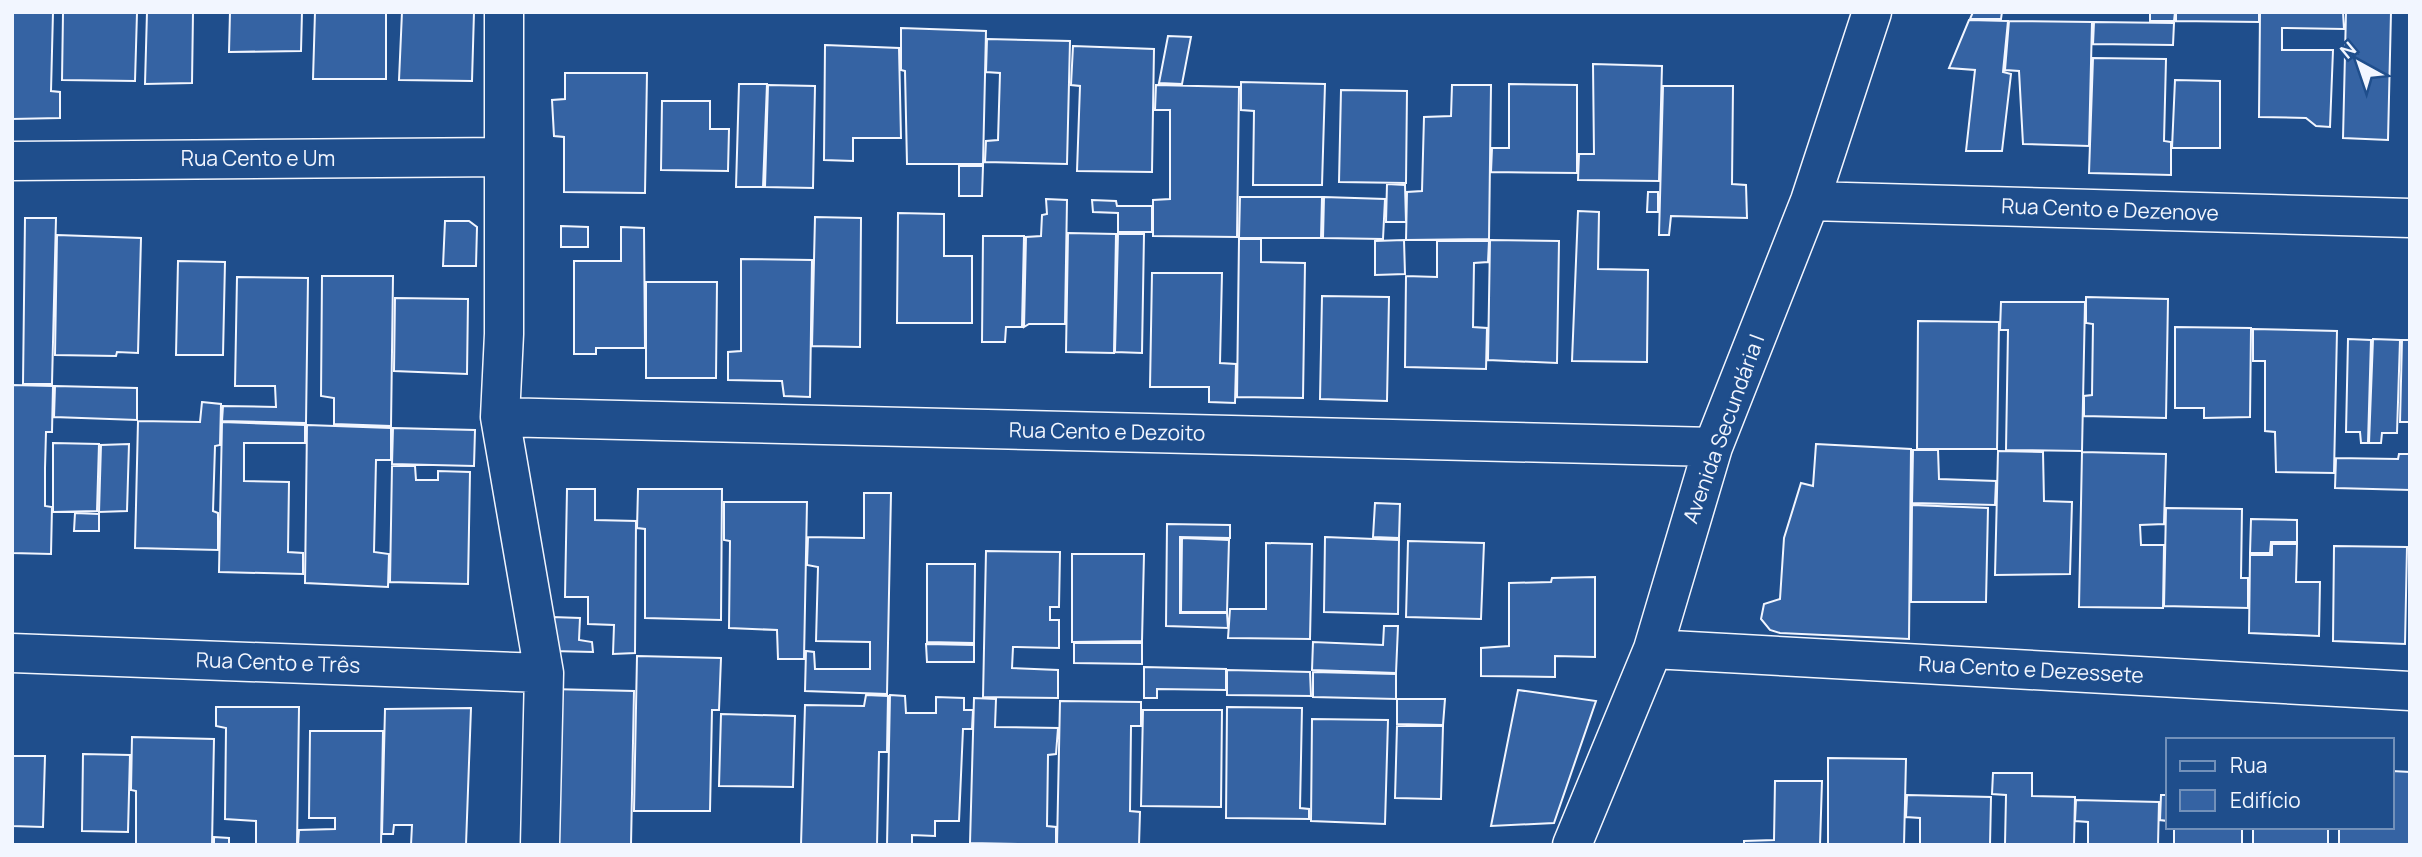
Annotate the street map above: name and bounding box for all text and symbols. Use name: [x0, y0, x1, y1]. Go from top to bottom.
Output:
north arrow: [2324, 28, 2394, 98]
text: N: [2334, 36, 2362, 64]
street label: Rua Cento e Um: [181, 144, 335, 172]
street label: Rua Cento e Dezenove: [2001, 191, 2219, 227]
street label: Avenida Secundária I: [1676, 330, 1770, 527]
street label: Rua Cento e Dezoito: [1009, 415, 1206, 447]
street label: Rua Cento e Três: [195, 645, 361, 679]
street label: Rua Cento e Dezessete: [1918, 649, 2144, 689]
legend: [2166, 738, 2394, 829]
text: Rua: [2230, 751, 2267, 779]
text: Edifício: [2230, 786, 2301, 814]

